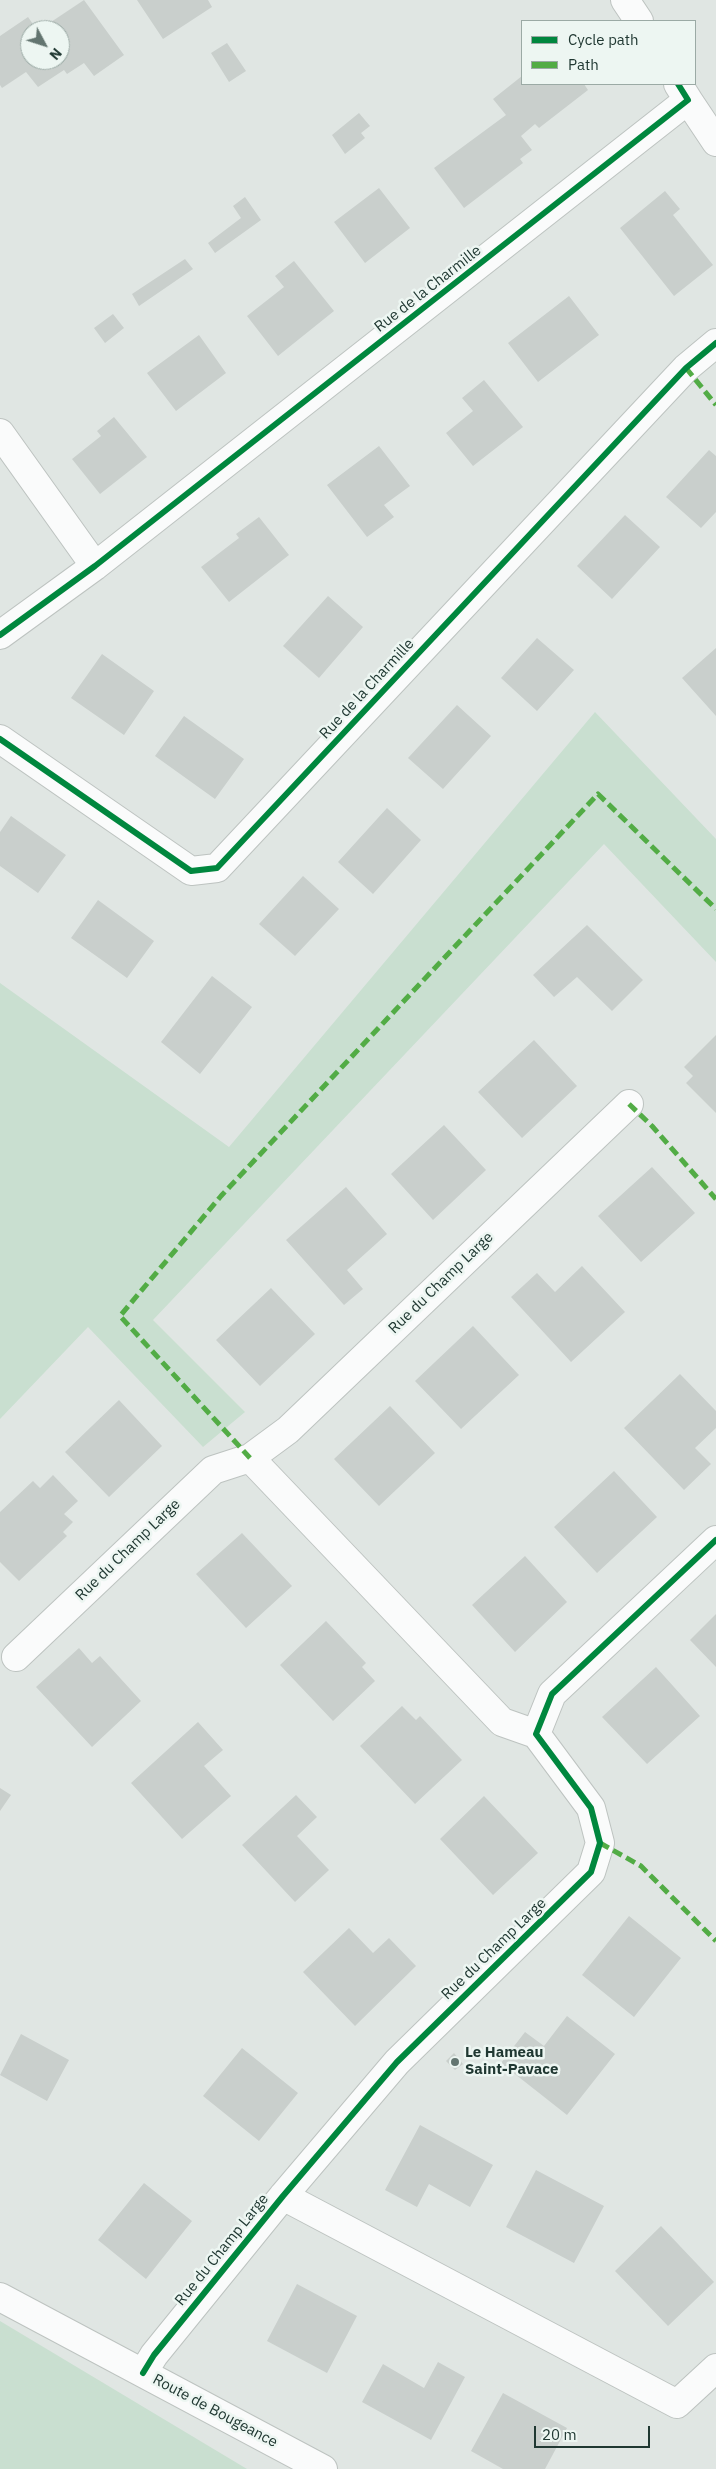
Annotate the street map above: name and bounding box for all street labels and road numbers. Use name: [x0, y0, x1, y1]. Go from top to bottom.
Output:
street label: Rue de la Charmille: [371, 242, 485, 336]
street label: Rue de la Charmille: [316, 635, 418, 743]
street label: Rue du Champ Large: [385, 1228, 497, 1338]
street label: Rue du Champ Large: [72, 1495, 184, 1605]
street label: Rue du Champ Large: [438, 1894, 550, 2004]
street label: Rue du Champ Large: [171, 2190, 273, 2310]
street label: Route de Bougeance: [150, 2370, 280, 2452]

